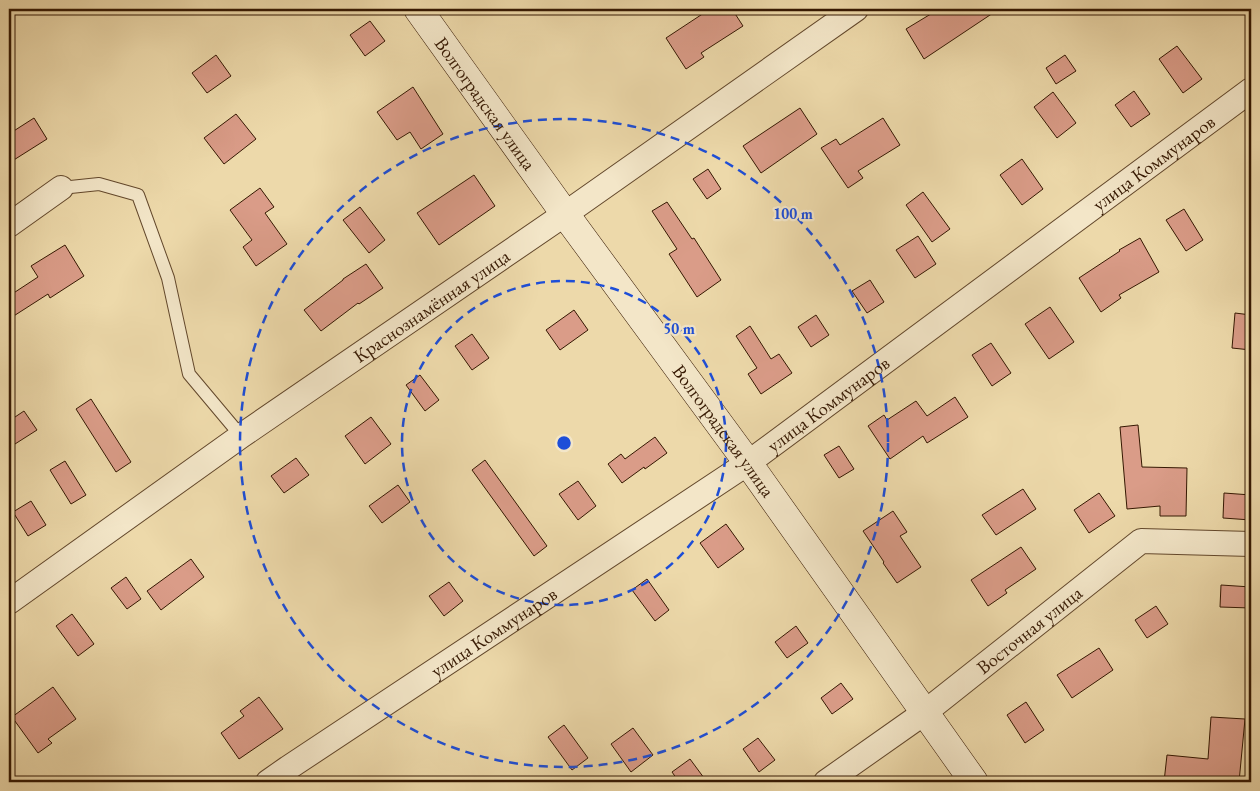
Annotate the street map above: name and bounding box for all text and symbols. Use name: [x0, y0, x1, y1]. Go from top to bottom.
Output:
street label: Волгоградская улица: [429, 32, 542, 175]
street label: улица Коммунаров: [1087, 109, 1220, 216]
text: 100 m: [773, 204, 813, 223]
street label: Краснознамённая улица: [348, 243, 515, 368]
text: 50 m: [663, 319, 695, 338]
street label: улица Коммунаров: [762, 350, 894, 457]
street label: Волгоградская улица: [667, 359, 781, 502]
centre of rings: [555, 434, 573, 452]
street label: Восточная улица: [971, 580, 1087, 679]
street label: улица Коммунаров: [426, 581, 562, 683]

